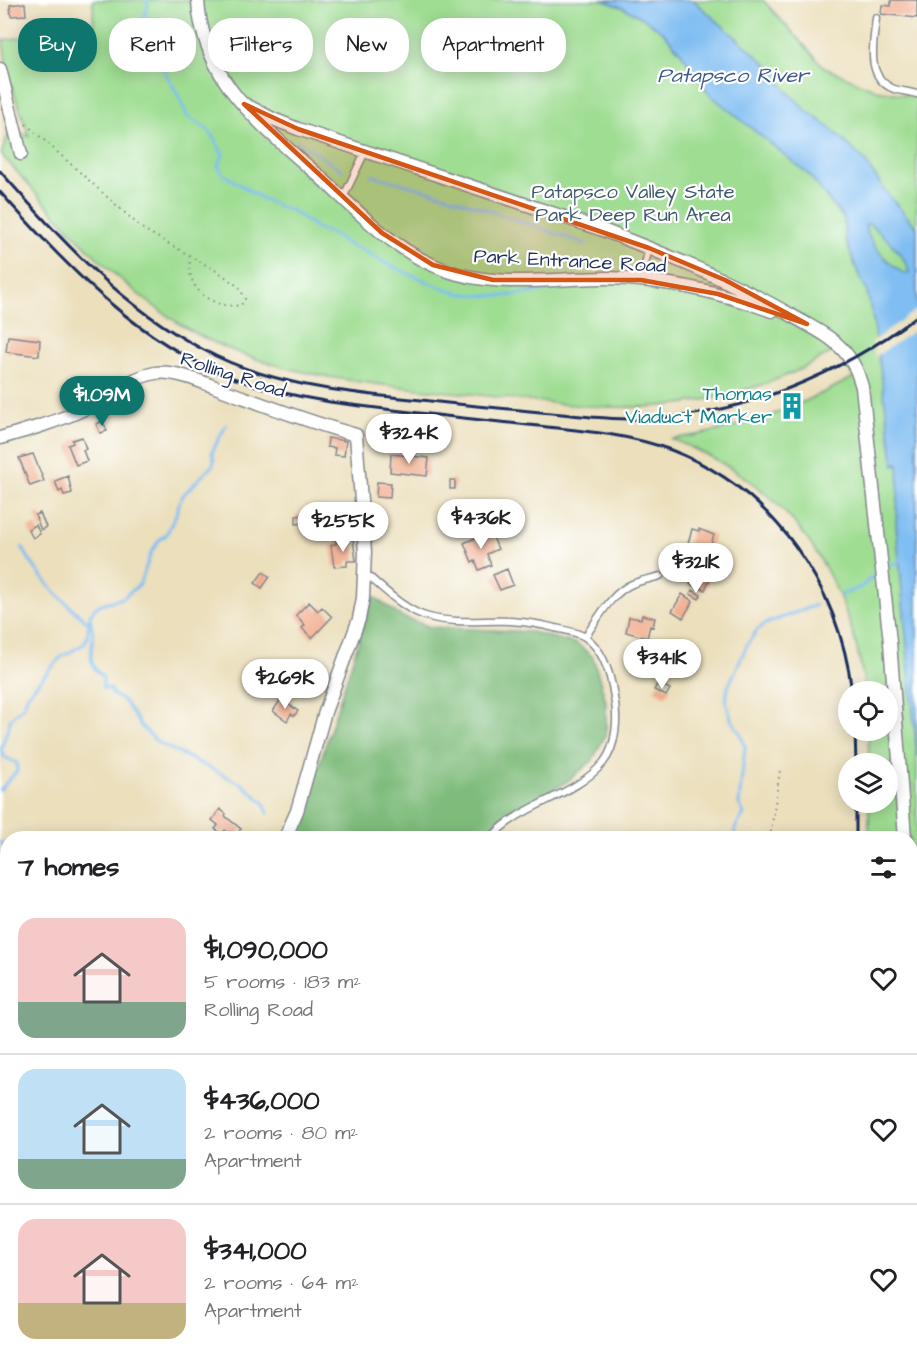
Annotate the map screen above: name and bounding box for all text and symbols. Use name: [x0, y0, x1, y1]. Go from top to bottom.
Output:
chip: Buy: [18, 18, 97, 72]
chip: Rent: [109, 18, 196, 72]
chip: Filters: [208, 18, 313, 72]
chip: New: [325, 18, 409, 72]
chip: Apartment: [421, 18, 566, 72]
water label: Patapsco River: [658, 61, 811, 90]
park label: Patapsco Valley State Park Deep Run Area: [531, 178, 735, 229]
street label: Park Entrance Road: [473, 242, 667, 280]
street label: Rolling Road: [176, 345, 289, 406]
pin: $1.09M: [53, 376, 151, 427]
place label: Thomas Viaduct Marker: [625, 380, 772, 431]
text: $1.09M: [73, 381, 131, 409]
building icon: Thomas Viaduct Marker: [777, 391, 807, 421]
pin: $324K: [367, 414, 451, 465]
text: $324K: [380, 419, 438, 447]
pin: $436K: [439, 499, 523, 550]
pin: $255K: [301, 502, 385, 553]
text: $436K: [451, 504, 511, 532]
text: $255K: [311, 507, 375, 535]
pin: $321K: [654, 543, 738, 594]
text: $321K: [672, 548, 720, 576]
pin: $341K: [620, 639, 704, 690]
text: $341K: [637, 644, 687, 672]
pin: $269K: [243, 659, 327, 710]
text: $269K: [256, 664, 314, 692]
map controls: [838, 681, 898, 813]
button: locate: [838, 681, 898, 741]
button: layers: [838, 753, 898, 813]
text: 7 homes: [18, 849, 119, 885]
icon: filters: [867, 851, 900, 884]
text: $1,090,000: [204, 932, 328, 968]
icon: home: [66, 942, 138, 1014]
icon: heart: [867, 962, 900, 995]
text: 5 rooms · 183 m²: [204, 968, 361, 996]
text: Rolling Road: [204, 996, 313, 1024]
text: $436,000: [204, 1083, 320, 1119]
icon: home: [66, 1093, 138, 1165]
icon: heart: [867, 1113, 900, 1146]
text: 2 rooms · 80 m²: [204, 1119, 358, 1147]
text: Apartment: [204, 1147, 302, 1175]
text: $341,000: [204, 1233, 307, 1269]
icon: home: [66, 1243, 138, 1315]
icon: heart: [867, 1263, 900, 1296]
text: 2 rooms · 64 m²: [204, 1269, 359, 1297]
text: Apartment: [204, 1297, 302, 1325]

